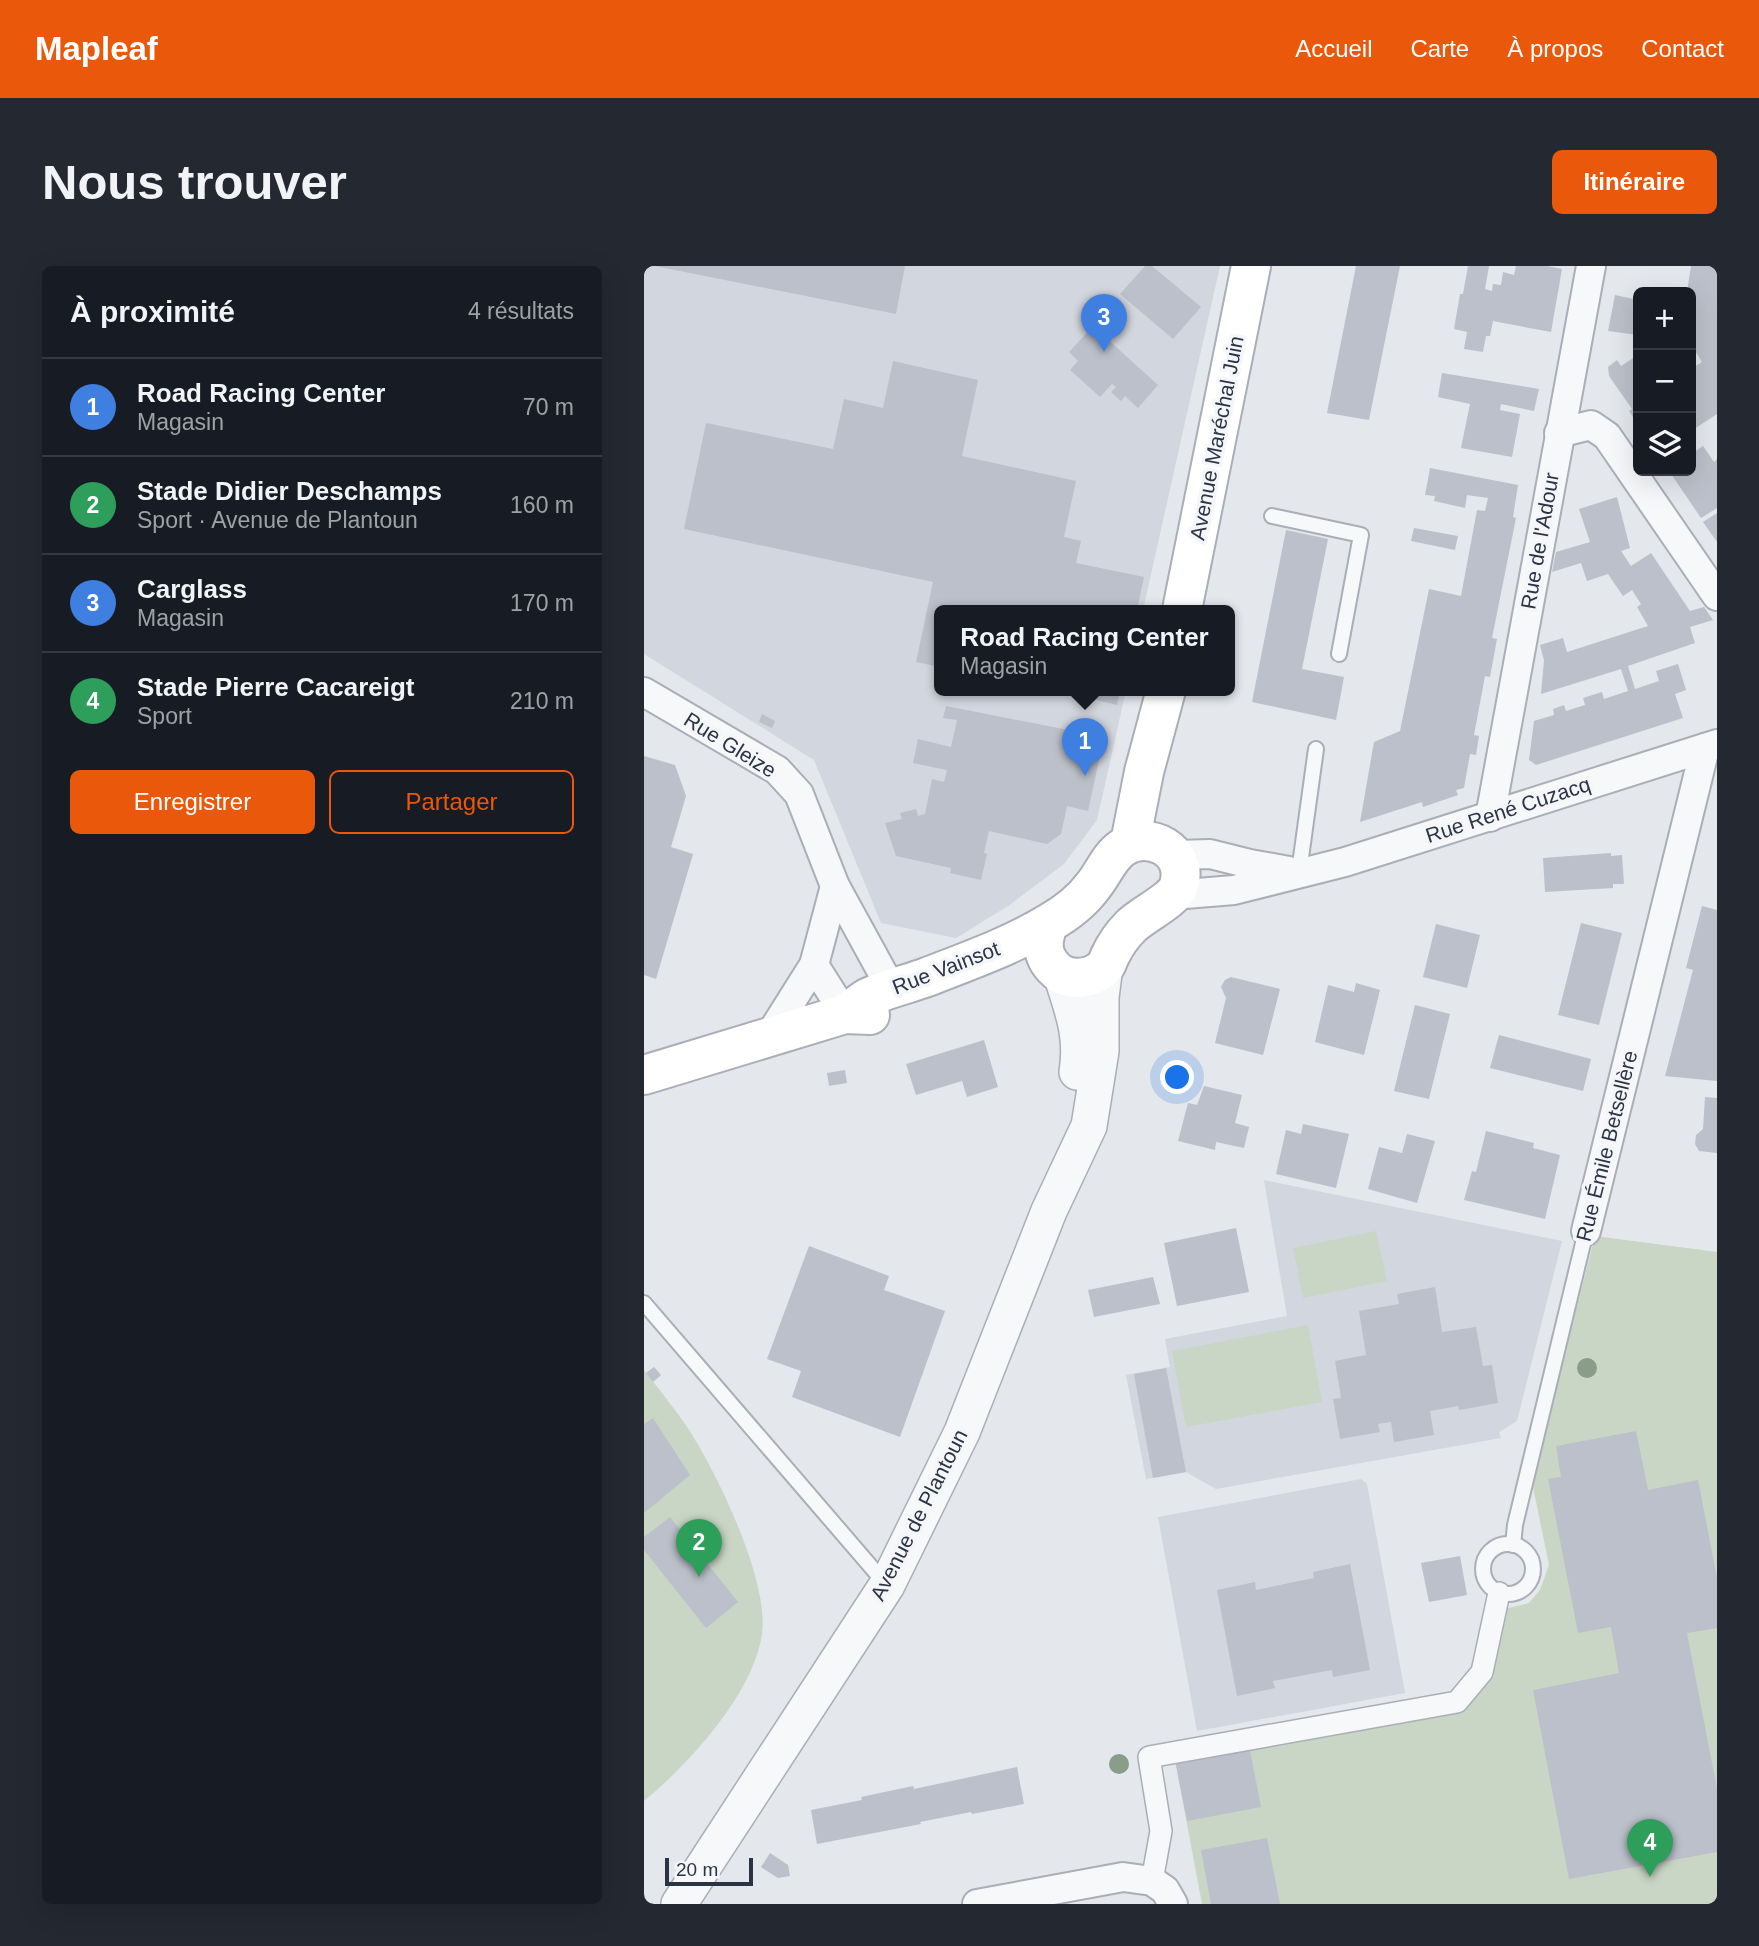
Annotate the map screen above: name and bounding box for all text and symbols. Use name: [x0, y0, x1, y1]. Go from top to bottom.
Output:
text: Mapleaf: [35, 30, 158, 67]
text: Accueil: [1295, 35, 1373, 62]
text: Carte: [1411, 35, 1469, 62]
text: À propos: [1507, 35, 1603, 62]
text: Contact: [1641, 35, 1724, 62]
button: Itinéraire: [1552, 150, 1717, 214]
text: Nous trouver: [42, 155, 347, 209]
map controls: [1633, 287, 1696, 476]
button: +: [1633, 287, 1696, 350]
pin: 3: [1081, 294, 1127, 352]
text: À proximité: [70, 295, 235, 328]
text: 4 résultats: [468, 298, 574, 324]
street label: Avenue Maréchal Juin: [1185, 334, 1248, 542]
button: −: [1633, 350, 1696, 413]
text: Road Racing Center: [137, 378, 386, 408]
text: 1: [87, 394, 99, 420]
text: 70 m: [523, 394, 574, 420]
text: Magasin: [137, 409, 224, 435]
button: layers: [1633, 413, 1696, 476]
street label: Rue de l'Adour: [1516, 471, 1563, 611]
text: Stade Didier Deschamps: [137, 476, 442, 506]
text: 2: [87, 492, 99, 518]
text: 160 m: [510, 492, 574, 518]
text: Sport · Avenue de Plantoun: [137, 507, 418, 533]
text: Carglass: [137, 574, 247, 604]
text: 3: [87, 590, 99, 616]
text: 170 m: [510, 590, 574, 616]
text: Magasin: [137, 605, 224, 631]
popup: [934, 605, 1235, 696]
text: Road Racing Center: [960, 622, 1209, 652]
text: Magasin: [960, 653, 1047, 679]
text: Stade Pierre Cacareigt: [137, 672, 414, 702]
text: 4: [87, 688, 99, 714]
text: 210 m: [510, 688, 574, 714]
text: Sport: [137, 703, 192, 729]
street label: Rue Gleize: [680, 707, 780, 782]
pin: 1: [1062, 718, 1108, 776]
button: Enregistrer: [70, 770, 315, 834]
button: Partager: [329, 770, 574, 834]
street label: Rue René Cuzacq: [1423, 772, 1593, 847]
street label: Rue Vainsot: [889, 937, 1003, 998]
street label: Rue Émile Betsellère: [1572, 1048, 1641, 1244]
your location: [1160, 1060, 1194, 1094]
street label: Avenue de Plantoun: [865, 1425, 972, 1604]
pin: 2: [676, 1519, 722, 1577]
pin: 4: [1627, 1819, 1673, 1877]
scale bar: [665, 1855, 752, 1887]
text: 20 m: [676, 1859, 718, 1880]

